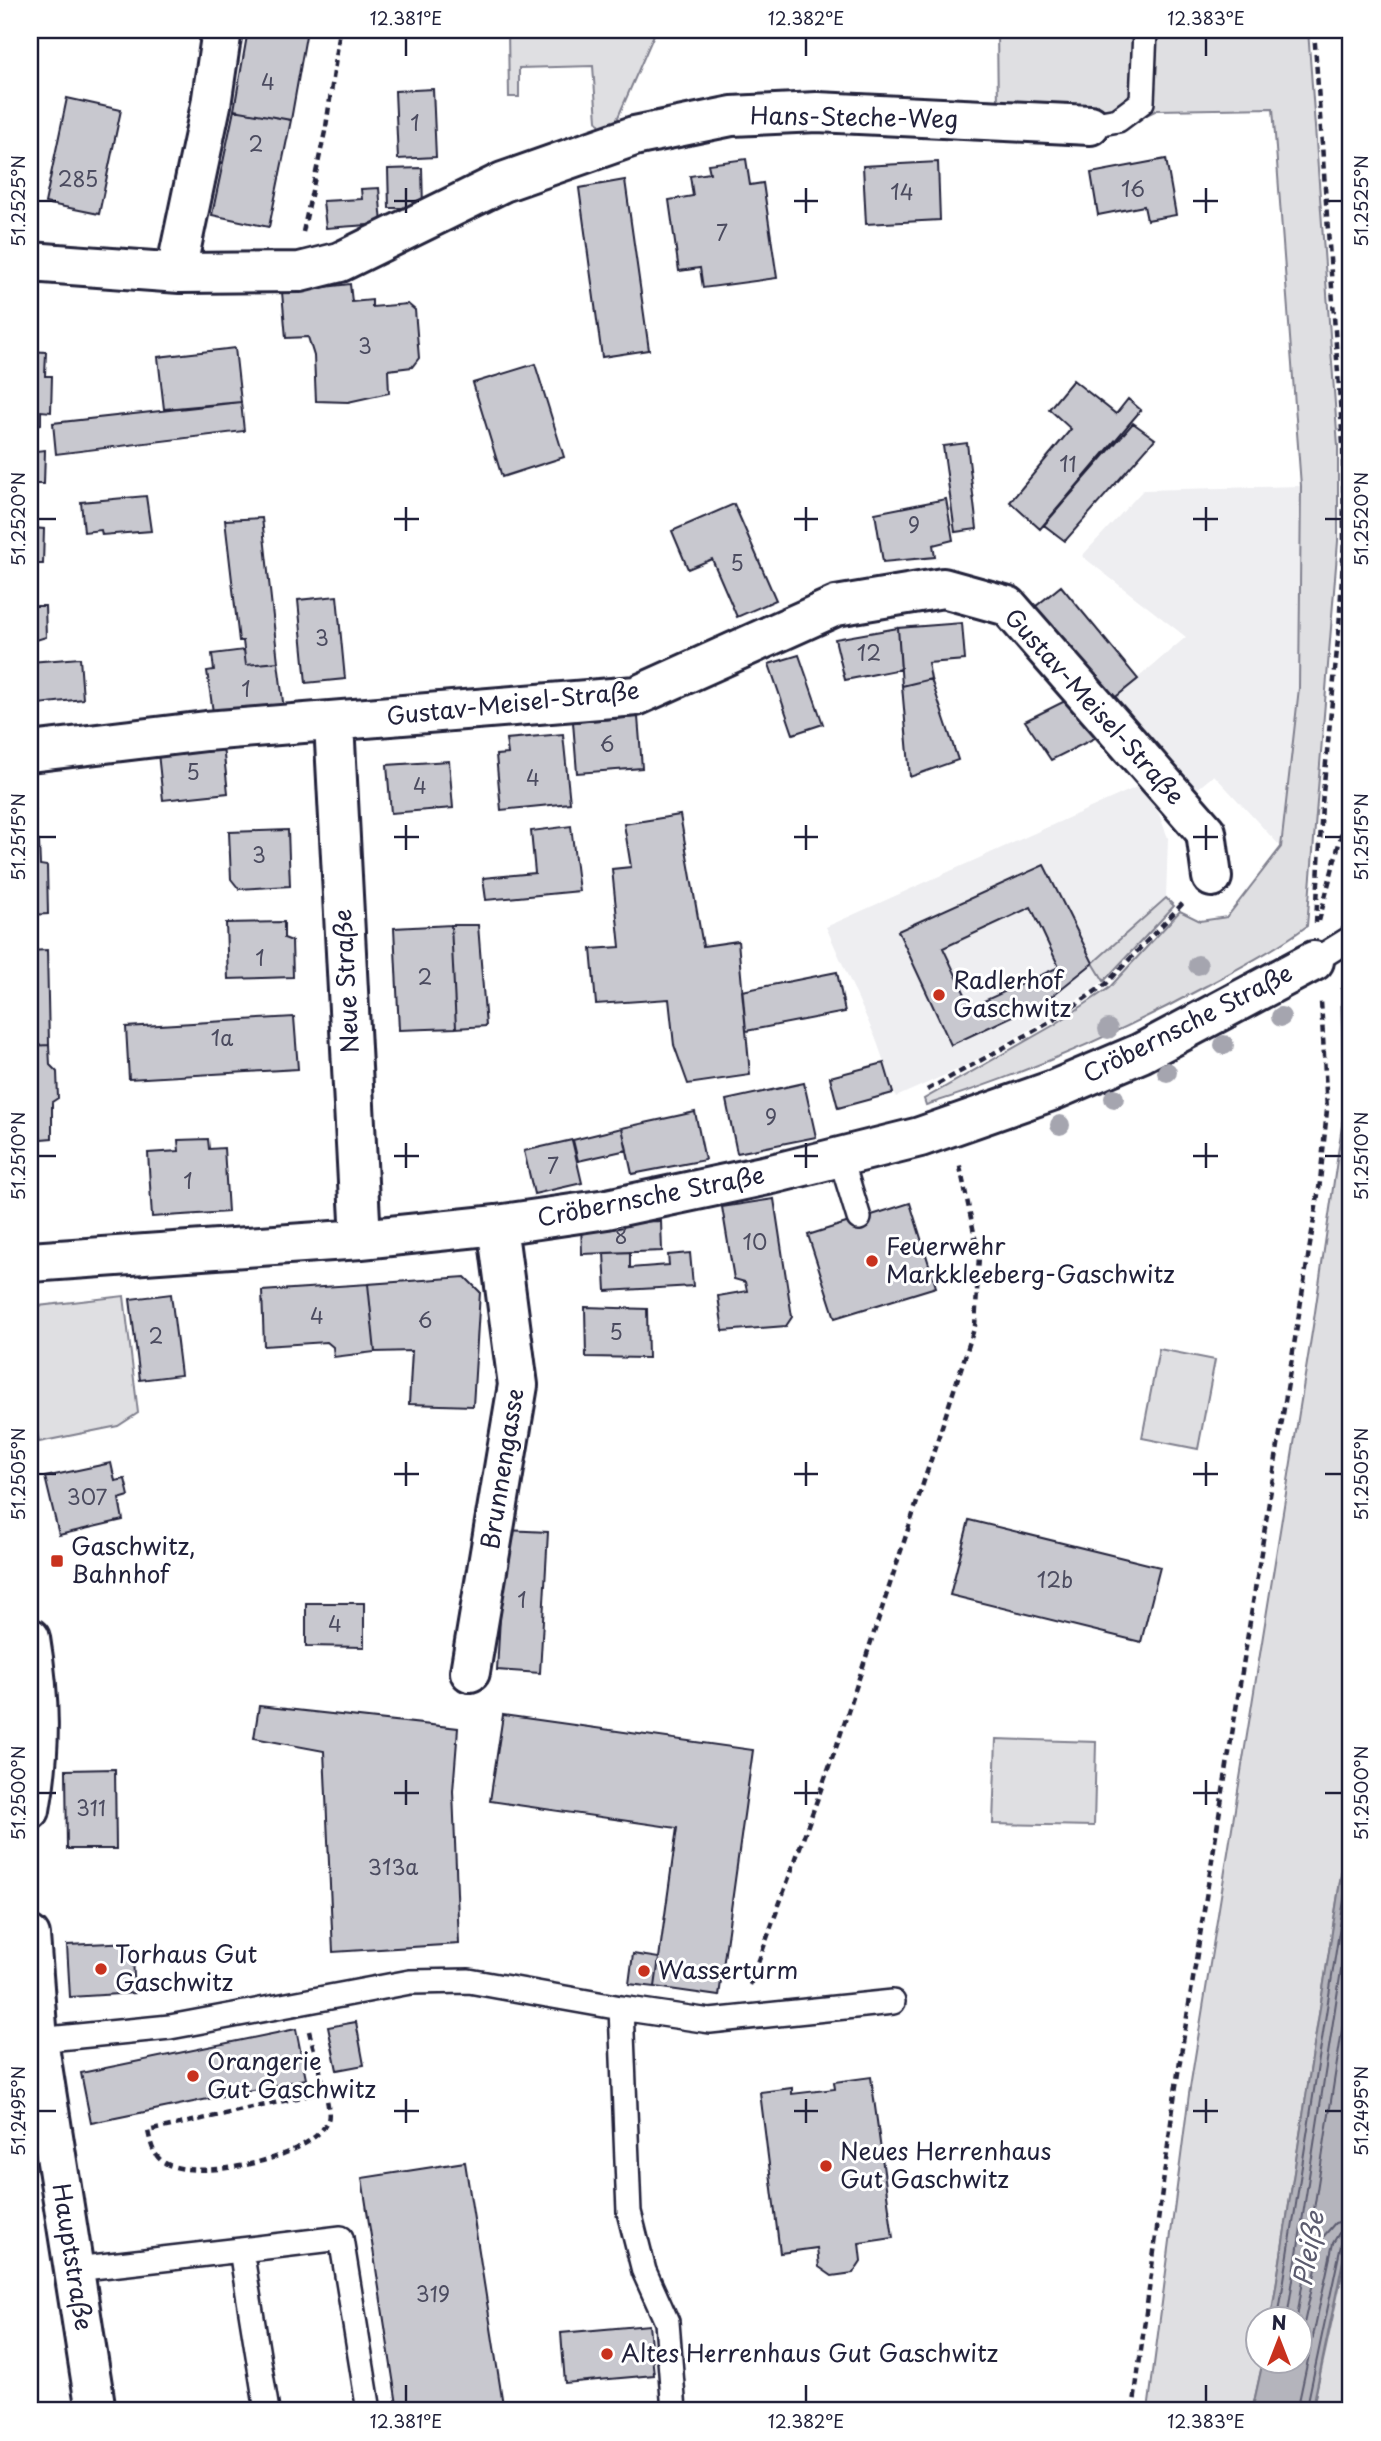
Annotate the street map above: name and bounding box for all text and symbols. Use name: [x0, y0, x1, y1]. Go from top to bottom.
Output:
text: 12.381°E: [370, 4, 442, 31]
text: 12.382°E: [768, 4, 844, 31]
text: 12.383°E: [1167, 4, 1245, 31]
house number: 4: [261, 65, 275, 97]
street label: Hans-Steche-Weg: [750, 96, 958, 136]
house number: 1: [410, 106, 420, 138]
house number: 2: [249, 127, 263, 159]
text: 51.2525°N: [4, 155, 31, 247]
text: 51.2525°N: [1347, 155, 1374, 247]
house number: 285: [58, 162, 98, 194]
house number: 16: [1121, 172, 1145, 204]
house number: 14: [890, 175, 914, 207]
house number: 7: [716, 216, 728, 248]
house number: 3: [358, 329, 372, 361]
house number: 11: [1059, 447, 1077, 479]
text: 51.2520°N: [4, 472, 31, 566]
text: 51.2520°N: [1347, 472, 1374, 566]
house number: 9: [908, 508, 920, 540]
house number: 5: [730, 546, 744, 578]
street label: Gustav-Meisel-Straße: [997, 599, 1194, 812]
house number: 3: [315, 621, 329, 653]
house number: 12: [857, 636, 881, 668]
street label: Gustav-Meisel-Straße: [385, 671, 641, 733]
house number: 1: [241, 672, 251, 704]
house number: 6: [600, 727, 614, 759]
house number: 5: [186, 755, 200, 787]
house number: 4: [526, 761, 540, 793]
house number: 4: [413, 769, 427, 801]
text: 51.2515°N: [4, 793, 31, 881]
text: 51.2515°N: [1347, 793, 1374, 881]
house number: 3: [252, 838, 266, 870]
street label: Neue Straße: [323, 908, 367, 1054]
house number: 1: [255, 941, 265, 973]
street label: Cröbernsche Straße: [1076, 954, 1298, 1091]
house number: 2: [418, 960, 432, 992]
place label: Radlerhof Gaschwitz: [953, 961, 1071, 1025]
marker: Radlerhof Gaschwitz: [931, 987, 947, 1003]
house number: 1a: [211, 1021, 233, 1053]
house number: 9: [765, 1100, 777, 1132]
text: 51.2510°N: [4, 1112, 31, 1201]
text: 51.2510°N: [1347, 1112, 1374, 1201]
house number: 7: [547, 1149, 559, 1181]
street label: Cröbernsche Straße: [534, 1155, 767, 1235]
house number: 1: [183, 1164, 193, 1196]
house number: 8: [614, 1219, 628, 1251]
house number: 10: [743, 1225, 767, 1257]
place label: Feuerwehr Markkleeberg-Gaschwitz: [886, 1227, 1175, 1291]
marker: Feuerwehr Markkleeberg-Gaschwitz: [864, 1253, 880, 1269]
house number: 4: [310, 1299, 324, 1331]
house number: 6: [418, 1303, 432, 1335]
house number: 5: [609, 1315, 623, 1347]
house number: 2: [149, 1319, 163, 1351]
street label: Brunnengasse: [471, 1386, 532, 1552]
text: 51.2505°N: [4, 1427, 31, 1521]
text: 51.2505°N: [1347, 1427, 1374, 1521]
house number: 307: [67, 1480, 107, 1512]
place label: Gaschwitz, Bahnhof: [71, 1527, 196, 1591]
marker: Gaschwitz, Bahnhof: [49, 1553, 65, 1569]
house number: 12b: [1037, 1563, 1073, 1595]
house number: 1: [517, 1583, 527, 1615]
house number: 4: [328, 1607, 342, 1639]
text: 51.2500°N: [4, 1746, 31, 1840]
text: 51.2500°N: [1347, 1746, 1374, 1840]
house number: 311: [76, 1791, 106, 1823]
house number: 313a: [368, 1850, 418, 1882]
place label: Torhaus Gut Gaschwitz: [115, 1935, 258, 1999]
place label: Wasserturm: [658, 1951, 798, 1987]
marker: Torhaus Gut Gaschwitz: [93, 1961, 109, 1977]
marker: Wasserturm: [636, 1963, 652, 1979]
place label: Orangerie Gut Gaschwitz: [207, 2042, 376, 2106]
text: 51.2495°N: [4, 2066, 31, 2156]
text: 51.2495°N: [1347, 2066, 1374, 2156]
marker: Orangerie Gut Gaschwitz: [185, 2068, 201, 2084]
place label: Neues Herrenhaus Gut Gaschwitz: [840, 2132, 1052, 2196]
marker: Neues Herrenhaus Gut Gaschwitz: [818, 2158, 834, 2174]
street label: Hauptstraße: [45, 2180, 103, 2333]
water label: Pleiße: [1282, 2207, 1333, 2289]
house number: 319: [416, 2277, 450, 2309]
north arrow: [1244, 2304, 1314, 2374]
text: N: [1271, 2308, 1287, 2336]
place label: Altes Herrenhaus Gut Gaschwitz: [621, 2334, 998, 2370]
marker: Altes Herrenhaus Gut Gaschwitz: [599, 2346, 615, 2362]
text: 12.381°E: [370, 2407, 442, 2434]
text: 12.382°E: [768, 2407, 844, 2434]
text: 12.383°E: [1167, 2407, 1245, 2434]

